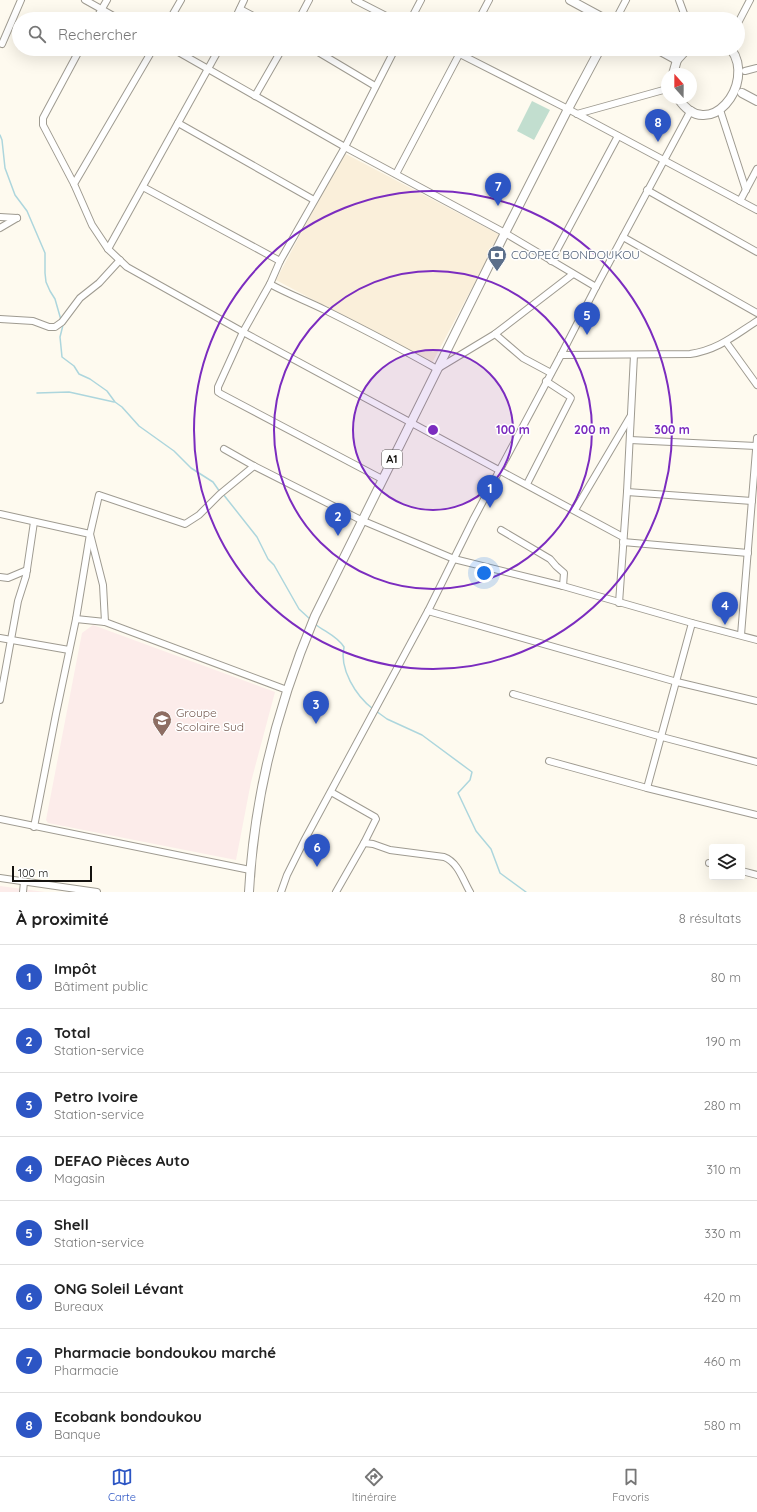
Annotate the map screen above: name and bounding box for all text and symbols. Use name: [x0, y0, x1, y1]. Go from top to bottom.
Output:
search box: [12, 12, 745, 56]
icon: search: [26, 23, 48, 45]
text: Rechercher: [58, 25, 137, 44]
north arrow: [661, 68, 697, 104]
pin: 8: [645, 109, 671, 142]
pin: 7: [485, 173, 511, 206]
bank icon: COOPEC BONDOUKOU: [486, 244, 508, 272]
place label: COOPEC BONDOUKOU: [511, 247, 640, 262]
pin: 5: [574, 302, 600, 335]
text: 100 m: [496, 422, 530, 437]
text: 200 m: [574, 422, 610, 437]
text: 300 m: [654, 422, 690, 437]
centre of rings: [426, 423, 440, 437]
road number: A1: [382, 450, 402, 468]
pin: 1: [477, 475, 503, 508]
pin: 2: [325, 503, 351, 536]
your location: [474, 563, 494, 583]
pin: 4: [712, 592, 738, 625]
pin: 3: [303, 691, 329, 724]
place label: Groupe Scolaire Sud: [176, 705, 244, 734]
school or university icon: Groupe Scolaire Sud: [151, 709, 173, 737]
pin: 6: [304, 834, 330, 867]
map controls: [709, 844, 745, 880]
button: layers: [709, 844, 745, 880]
scale bar: [12, 864, 92, 883]
text: 100 m: [18, 866, 48, 880]
text: À proximité: [16, 908, 109, 929]
text: 8 résultats: [679, 910, 741, 926]
text: Impôt: [54, 959, 97, 978]
text: 1: [26, 969, 32, 985]
text: 80 m: [711, 969, 741, 985]
text: Bâtiment public: [54, 978, 148, 994]
text: Total: [54, 1023, 91, 1042]
text: 2: [25, 1033, 33, 1049]
text: 190 m: [706, 1033, 741, 1049]
text: Station-service: [54, 1042, 144, 1058]
text: Petro Ivoire: [54, 1087, 138, 1106]
text: 3: [26, 1097, 32, 1113]
text: 280 m: [704, 1097, 741, 1113]
text: Station-service: [54, 1106, 144, 1122]
text: DEFAO Pièces Auto: [54, 1151, 190, 1170]
text: 4: [25, 1161, 33, 1177]
text: 310 m: [706, 1161, 741, 1177]
text: Magasin: [54, 1170, 105, 1186]
text: Shell: [54, 1215, 89, 1234]
text: 5: [25, 1225, 33, 1241]
text: 330 m: [704, 1225, 741, 1241]
text: Station-service: [54, 1234, 144, 1250]
text: ONG Soleil Lévant: [54, 1279, 184, 1298]
text: 6: [25, 1289, 33, 1305]
text: 420 m: [704, 1289, 741, 1305]
text: Bureaux: [54, 1298, 103, 1314]
text: Pharmacie bondoukou marché: [54, 1343, 276, 1362]
text: 7: [25, 1353, 33, 1369]
text: 460 m: [704, 1353, 741, 1369]
text: Pharmacie: [54, 1362, 119, 1378]
text: Ecobank bondoukou: [54, 1407, 202, 1426]
text: 8: [25, 1417, 33, 1433]
text: 580 m: [704, 1417, 741, 1433]
text: Banque: [54, 1426, 100, 1442]
tab: Carte: [108, 1466, 136, 1504]
tab: Itinéraire: [352, 1466, 397, 1504]
tab: Favoris: [612, 1466, 649, 1504]

